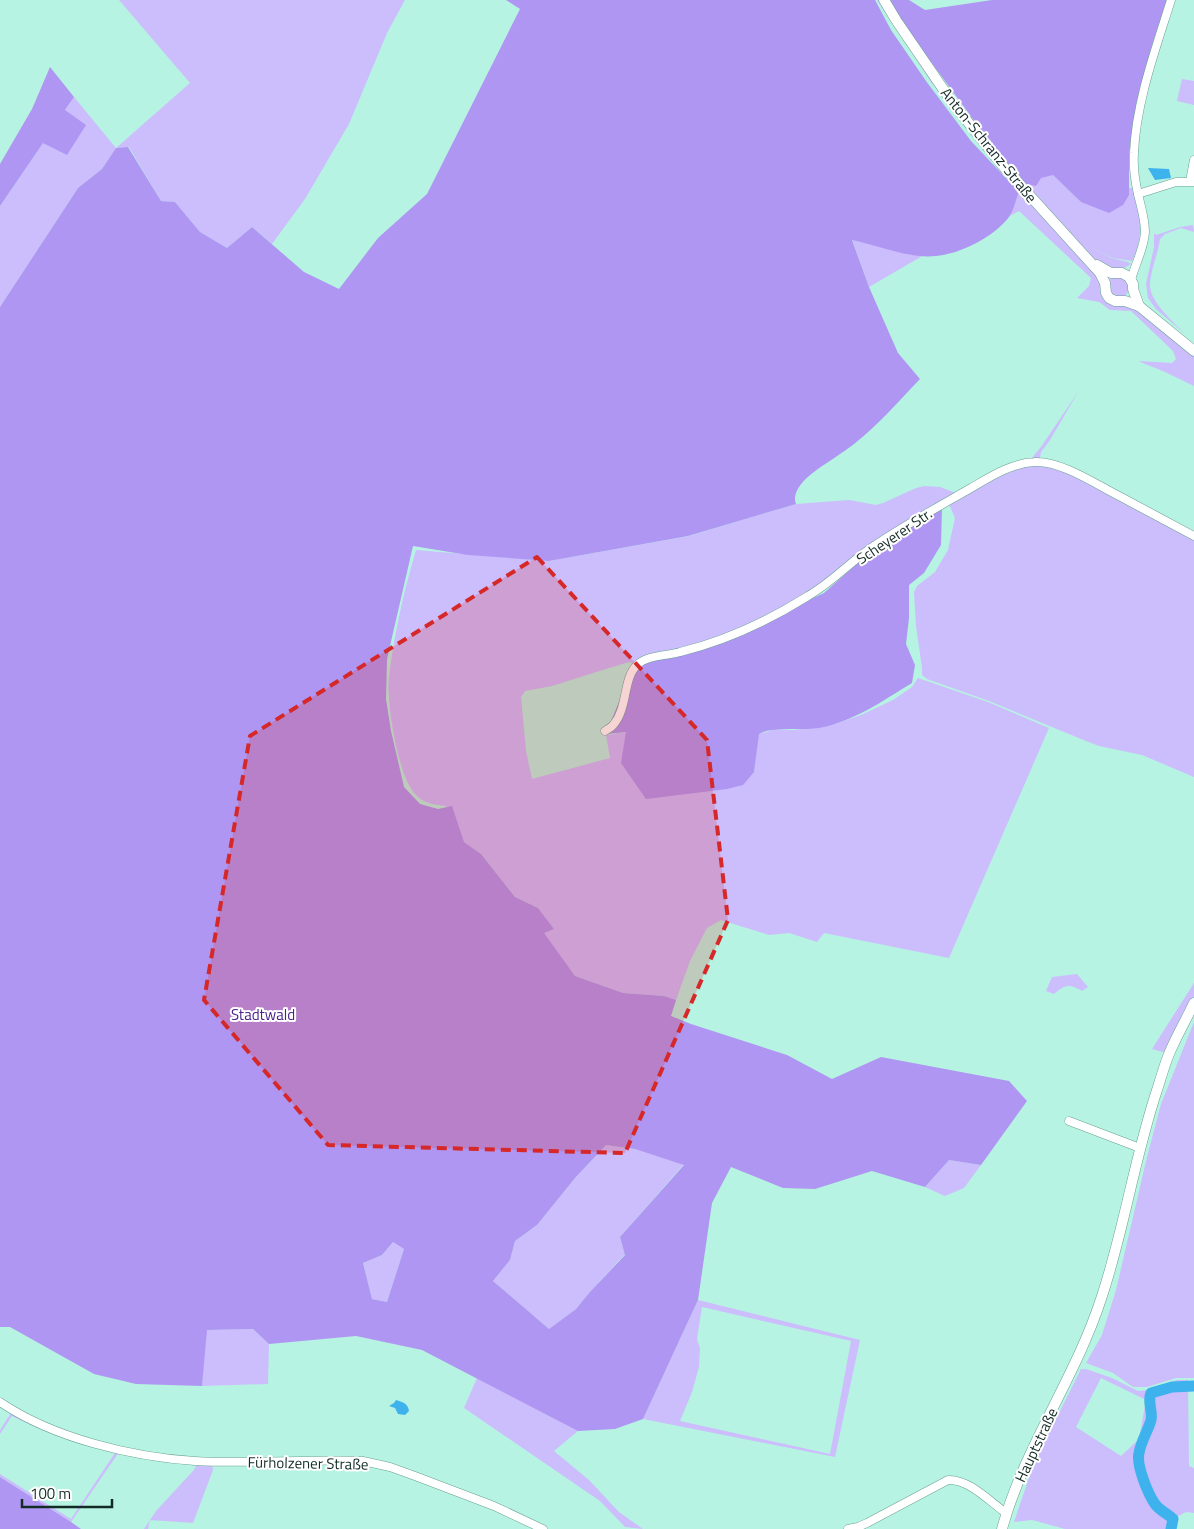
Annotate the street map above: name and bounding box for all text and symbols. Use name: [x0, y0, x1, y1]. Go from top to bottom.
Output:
street label: Anton-Schranz-Straße: [935, 82, 1043, 208]
street label: Scheyerer Str.: [852, 502, 936, 570]
park label: Stadtwald: [231, 1003, 295, 1026]
street label: Hauptstraße: [1009, 1404, 1063, 1486]
street label: Fürholzener Straße: [247, 1450, 369, 1476]
scale bar: [22, 1476, 112, 1508]
text: 100 m: [30, 1482, 71, 1505]

